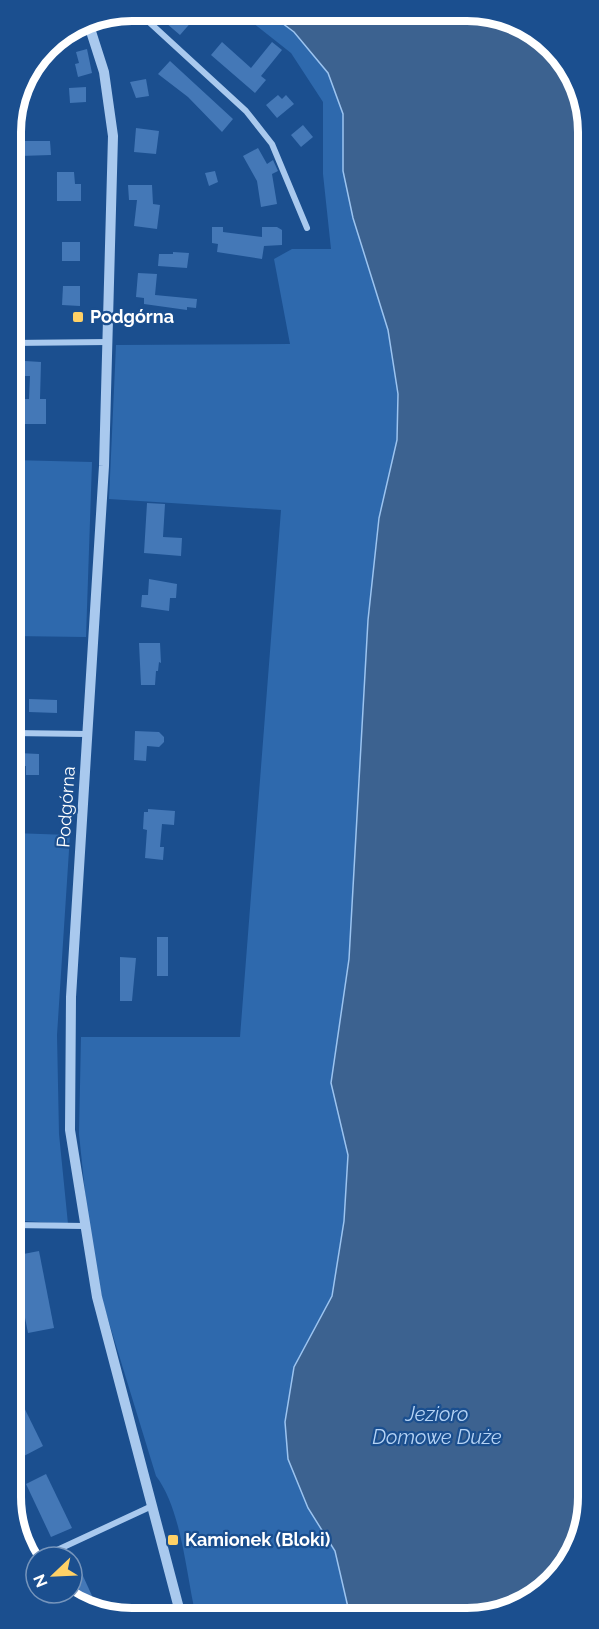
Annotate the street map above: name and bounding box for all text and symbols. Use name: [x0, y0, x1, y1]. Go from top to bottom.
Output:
place label: Podgórna: [90, 306, 174, 327]
marker: Podgórna: [71, 310, 85, 324]
street label: Podgórna: [52, 766, 79, 848]
water label: Jezioro Domowe Duże: [372, 1402, 502, 1449]
place label: Kamionek (Bloki): [185, 1529, 330, 1550]
marker: Kamionek (Bloki): [166, 1533, 180, 1547]
north arrow: [24, 1545, 84, 1605]
text: N: [30, 1571, 52, 1590]

